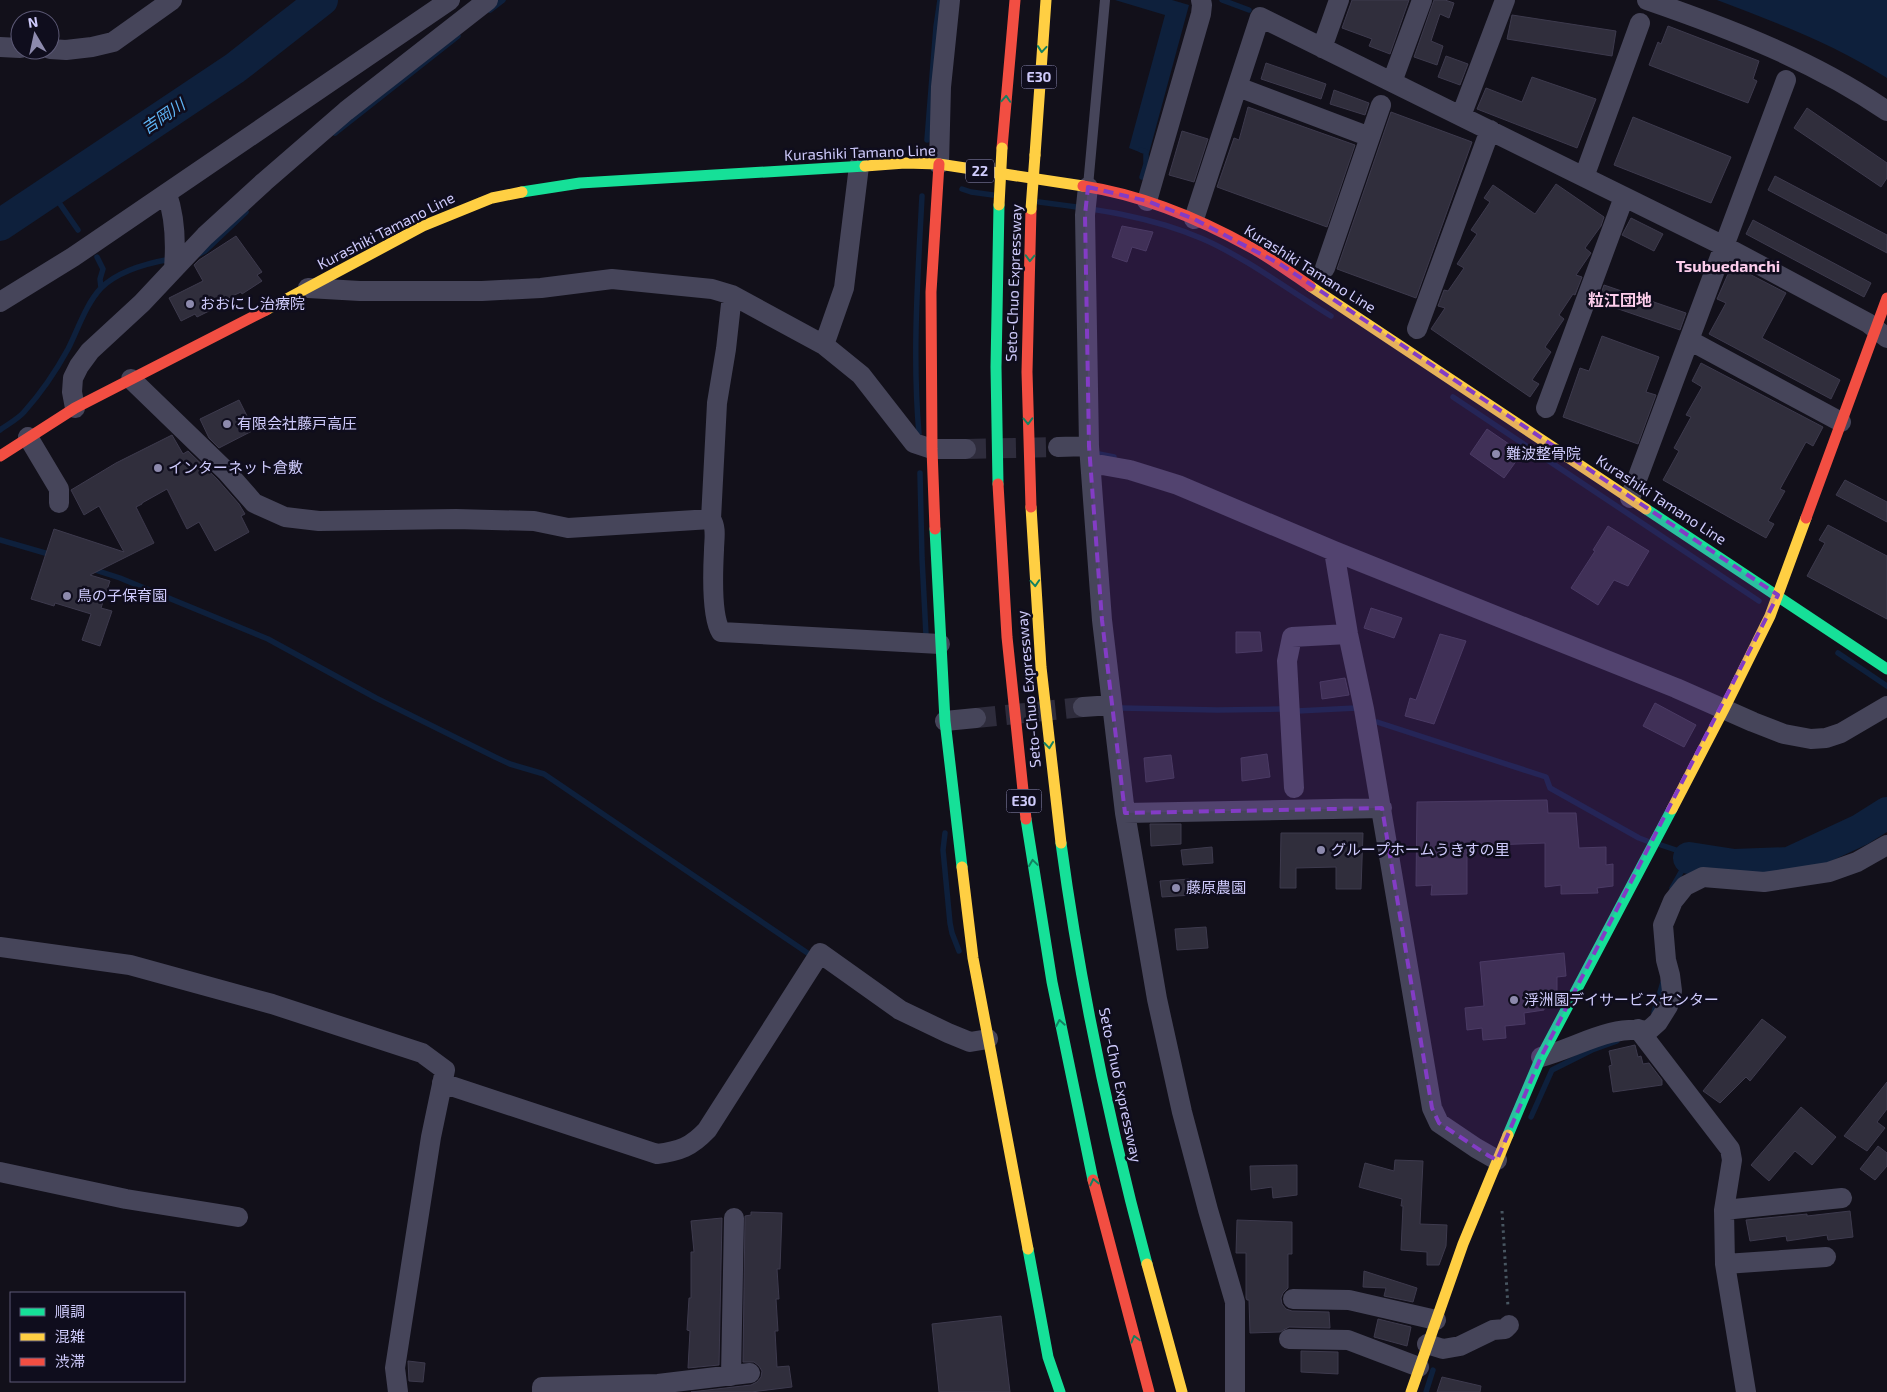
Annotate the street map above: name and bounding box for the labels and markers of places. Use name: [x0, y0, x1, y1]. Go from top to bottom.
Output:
place label: おおにし治療院: [200, 294, 305, 312]
marker: おおにし治療院: [184, 298, 196, 310]
place label: 有限会社藤戸高圧: [237, 414, 357, 432]
marker: 有限会社藤戸高圧: [221, 418, 233, 430]
place label: 難波整骨院: [1506, 444, 1581, 462]
marker: 難波整骨院: [1490, 448, 1502, 460]
place label: インターネット倉敷: [168, 458, 303, 476]
marker: インターネット倉敷: [152, 462, 164, 474]
place label: 鳥の子保育園: [77, 586, 167, 604]
marker: 鳥の子保育園: [61, 590, 73, 602]
place label: グループホームうきすの里: [1331, 840, 1510, 858]
marker: グループホームうきすの里: [1315, 844, 1327, 856]
place label: 藤原農園: [1186, 878, 1246, 896]
marker: 藤原農園: [1170, 882, 1182, 894]
place label: 浮洲園デイサービスセンター: [1524, 990, 1719, 1008]
marker: 浮洲園デイサービスセンター: [1508, 994, 1520, 1006]

